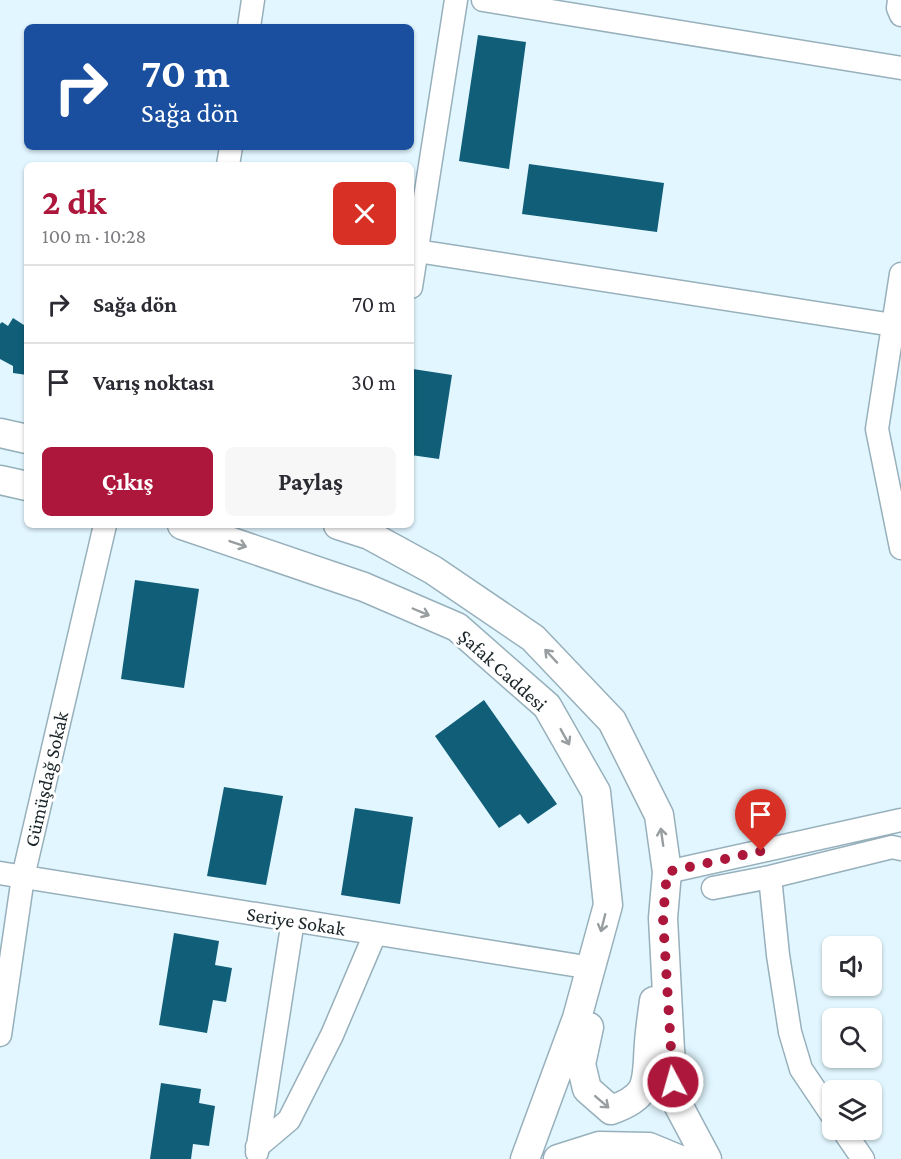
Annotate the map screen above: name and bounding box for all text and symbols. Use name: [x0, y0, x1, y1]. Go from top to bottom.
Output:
icon: right: [42, 48, 120, 126]
text: 70 m: [141, 49, 230, 96]
text: Sağa dön: [141, 98, 239, 128]
text: 2 dk: [42, 182, 107, 222]
button: close: [333, 182, 396, 245]
text: 100 m · 10:28: [42, 225, 146, 247]
icon: right: [42, 288, 75, 321]
text: Sağa dön: [93, 292, 177, 317]
text: 70 m: [352, 292, 396, 317]
icon: arrive: [42, 366, 75, 399]
text: Varış noktası: [93, 370, 214, 395]
text: 30 m: [351, 370, 396, 395]
button: Çıkış: [42, 447, 213, 516]
button: Paylaş: [225, 447, 396, 516]
one-way arrow: [228, 539, 247, 550]
one-way arrow: [411, 606, 429, 618]
street label: Şafak Caddesi: [454, 625, 552, 716]
one-way arrow: [543, 649, 558, 664]
street label: Gümüşdağ Sokak: [20, 709, 73, 849]
one-way arrow: [559, 728, 571, 745]
pin: [735, 789, 786, 851]
icon: arrive: [744, 798, 777, 831]
one-way arrow: [657, 827, 668, 847]
street label: Seriye Sokak: [245, 902, 347, 941]
one-way arrow: [597, 913, 609, 932]
map controls: [822, 936, 882, 1140]
button: sound: [822, 936, 882, 996]
button: search: [822, 1008, 882, 1068]
position arrow: [641, 1050, 705, 1114]
button: layers: [822, 1080, 882, 1140]
one-way arrow: [594, 1095, 609, 1109]

